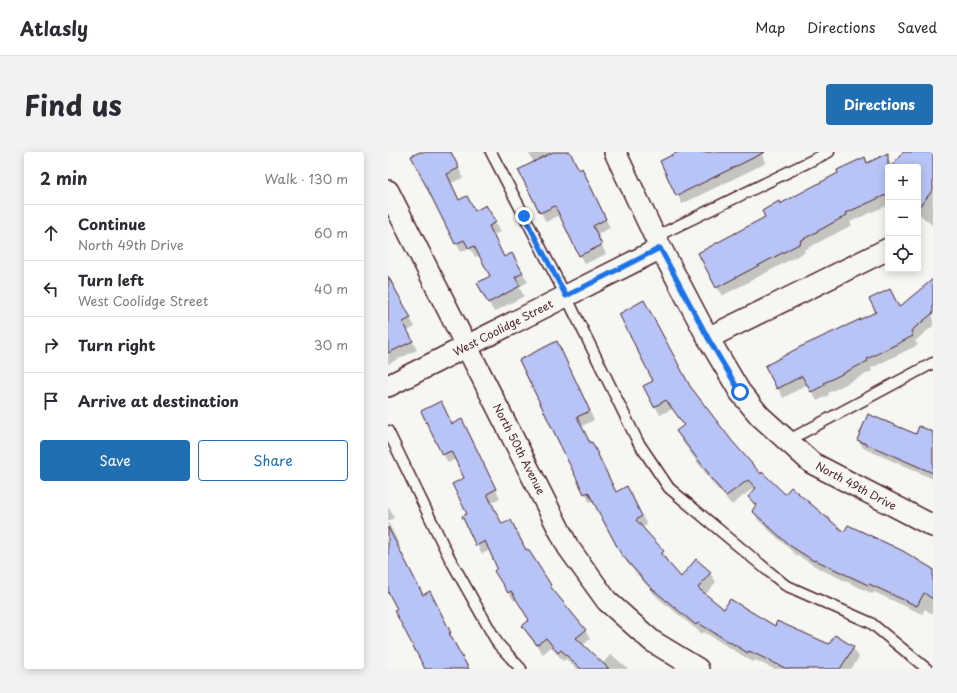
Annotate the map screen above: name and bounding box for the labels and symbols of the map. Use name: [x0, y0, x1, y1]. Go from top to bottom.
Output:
route end: [515, 207, 533, 225]
street label: West Coolidge Street: [450, 295, 556, 360]
route start: [731, 383, 749, 401]
street label: North 50th Avenue: [489, 400, 550, 497]
street label: North 49th Drive: [813, 457, 900, 514]

